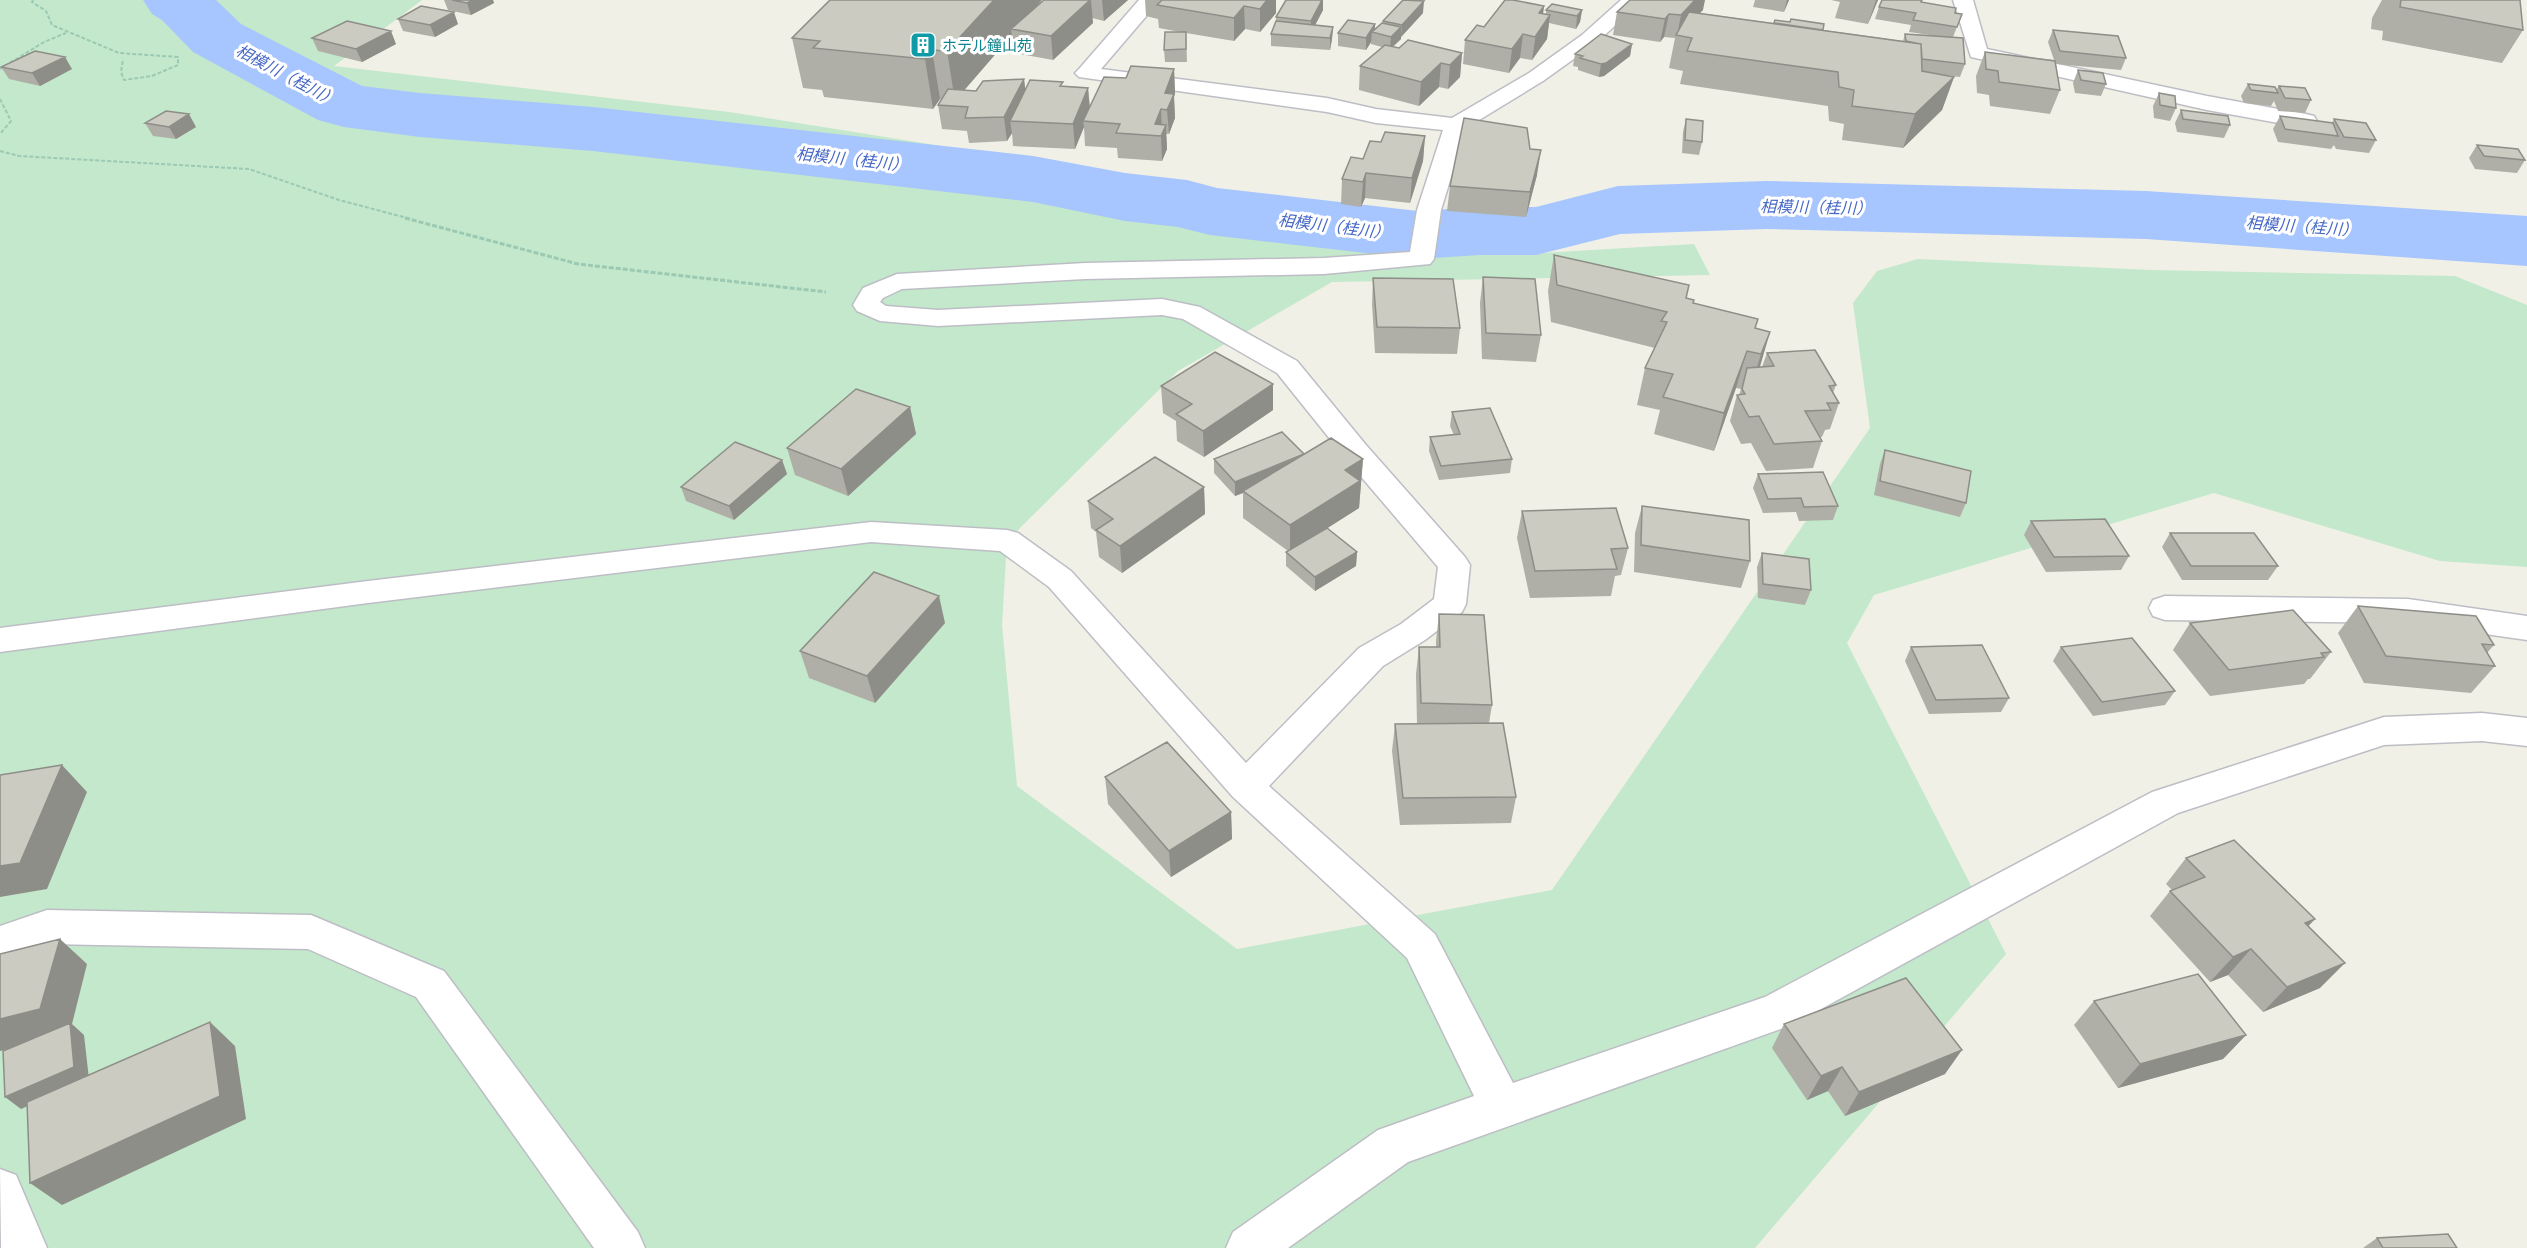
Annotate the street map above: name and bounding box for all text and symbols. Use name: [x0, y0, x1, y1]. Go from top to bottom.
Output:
building icon: ホテル鐘山苑: [908, 30, 938, 60]
place label: ホテル鐘山苑: [942, 35, 1032, 56]
water label: 相模川（桂川）: [232, 39, 342, 111]
water label: 相模川（桂川）: [795, 142, 909, 176]
water label: 相模川（桂川）: [1760, 195, 1872, 219]
water label: 相模川（桂川）: [1277, 208, 1391, 244]
water label: 相模川（桂川）: [2245, 211, 2359, 241]

